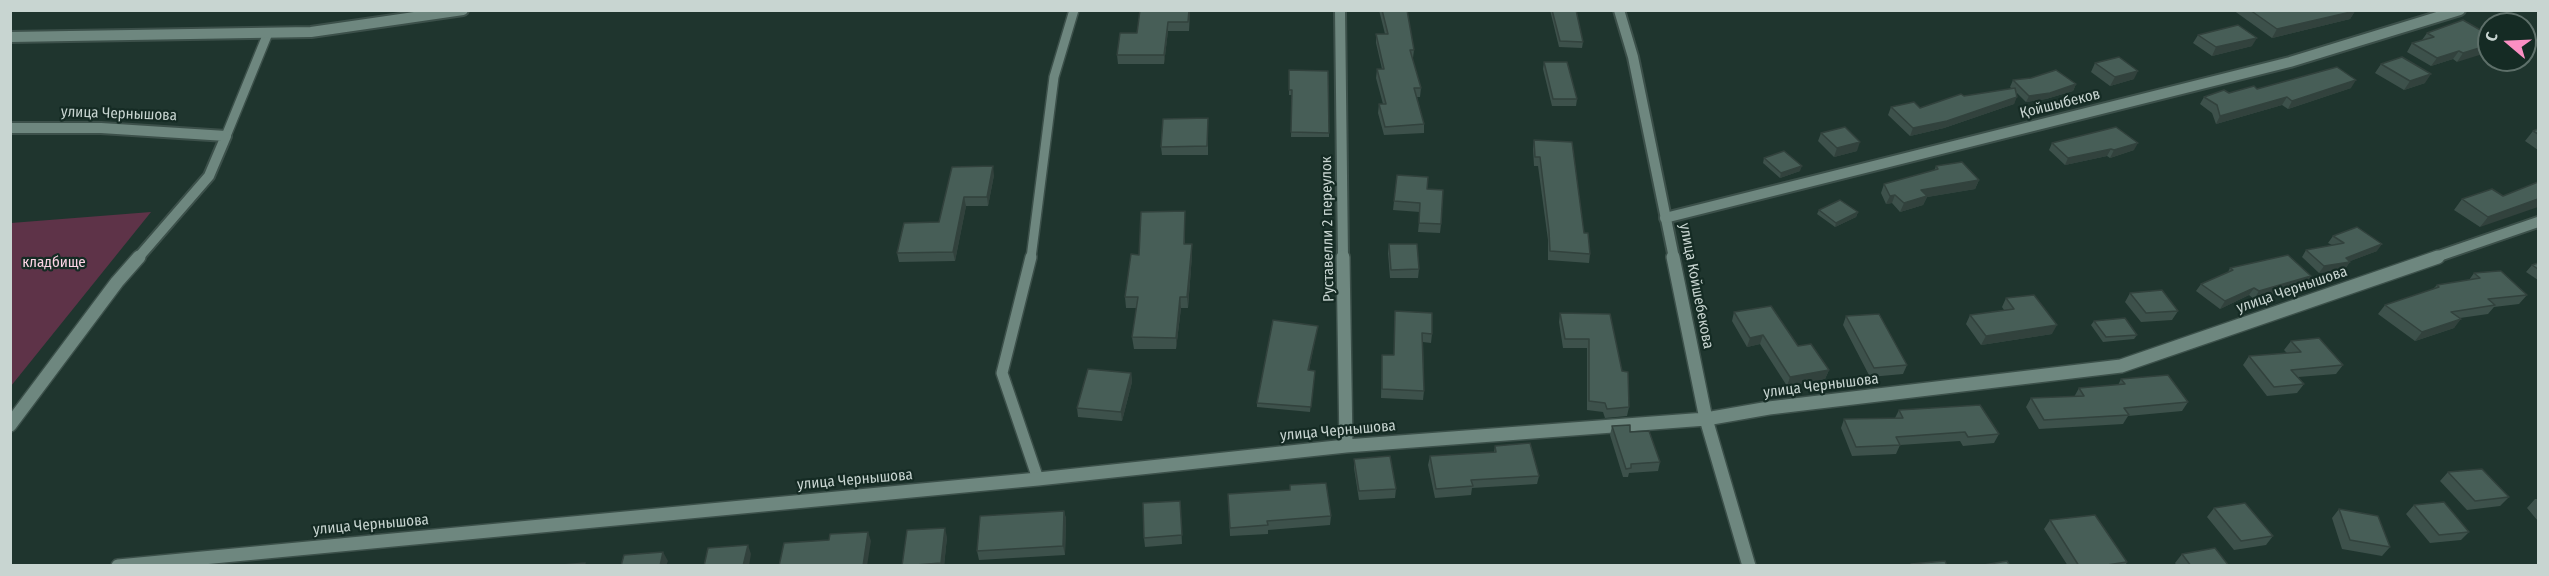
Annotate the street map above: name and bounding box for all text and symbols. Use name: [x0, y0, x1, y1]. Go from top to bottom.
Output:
north arrow: [2477, 12, 2537, 72]
text: С: [2481, 30, 2502, 44]
street label: Қойшыбеков: [2018, 85, 2102, 123]
street label: улица Чернышова: [61, 103, 177, 125]
street label: Руставелли 2 переулок: [1318, 156, 1338, 302]
street label: улица Койшебекова: [1675, 222, 1717, 350]
park label: кладбище: [22, 254, 86, 272]
street label: улица Чернышова: [2234, 263, 2350, 317]
street label: улица Чернышова: [1762, 370, 1880, 402]
street label: улица Чернышова: [1279, 417, 1397, 445]
street label: улица Чернышова: [796, 466, 914, 494]
street label: улица Чернышова: [312, 511, 430, 539]

